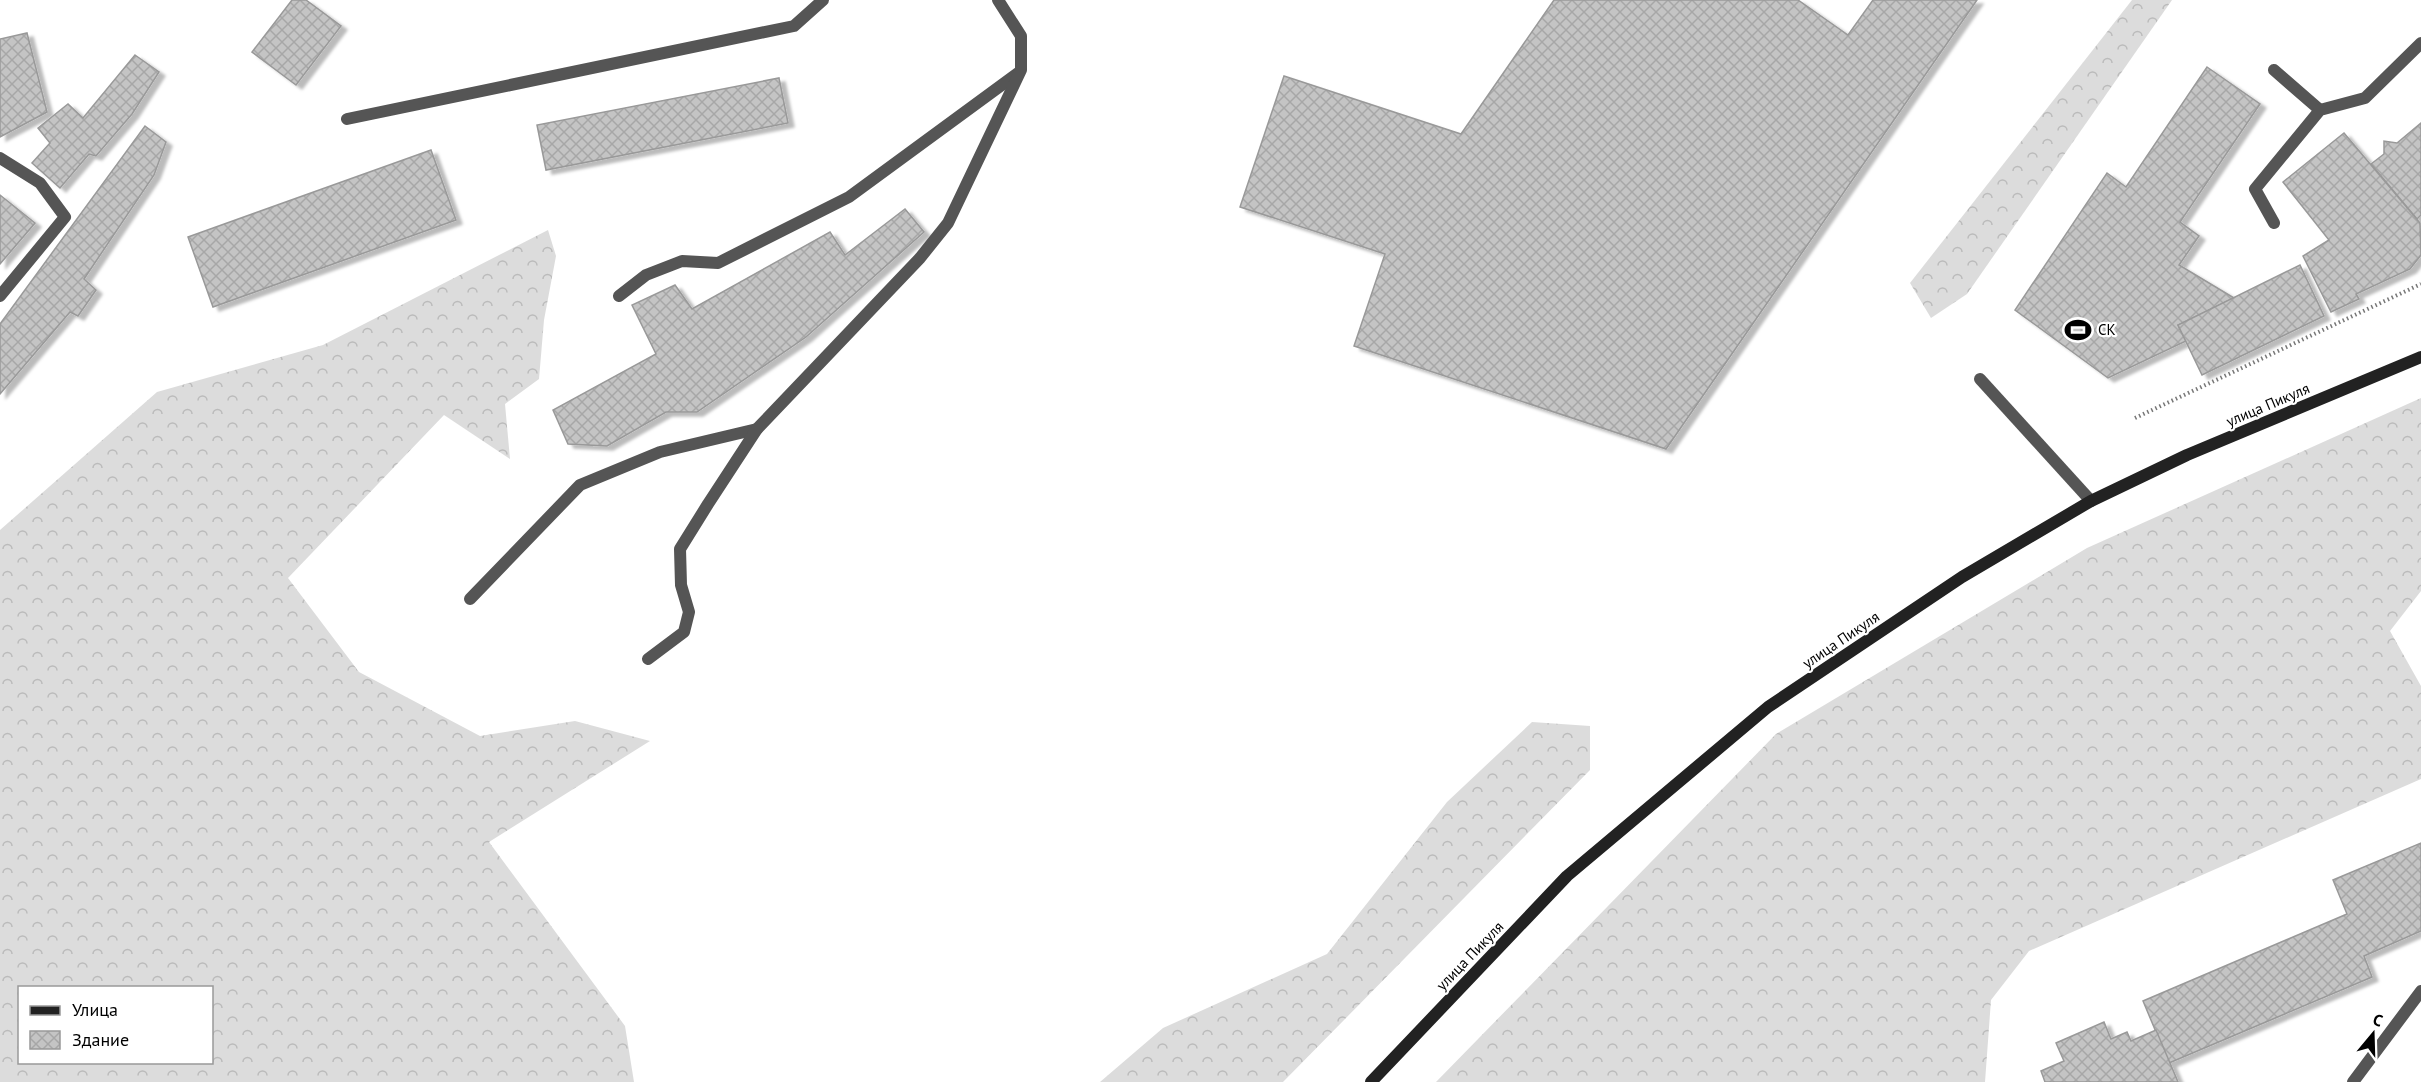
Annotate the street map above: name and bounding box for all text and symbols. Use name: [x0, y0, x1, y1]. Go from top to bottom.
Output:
sports icon: СК: [2063, 315, 2093, 345]
place label: СК: [2098, 320, 2116, 339]
street label: улица Пикуля: [2223, 378, 2312, 431]
street label: улица Пикуля: [1799, 607, 1883, 672]
street label: улица Пикуля: [1432, 917, 1507, 994]
legend: [18, 986, 213, 1064]
text: Улица: [72, 998, 118, 1021]
north arrow: [2343, 1004, 2403, 1064]
text: С: [2370, 1009, 2385, 1031]
text: Здание: [72, 1028, 129, 1051]

